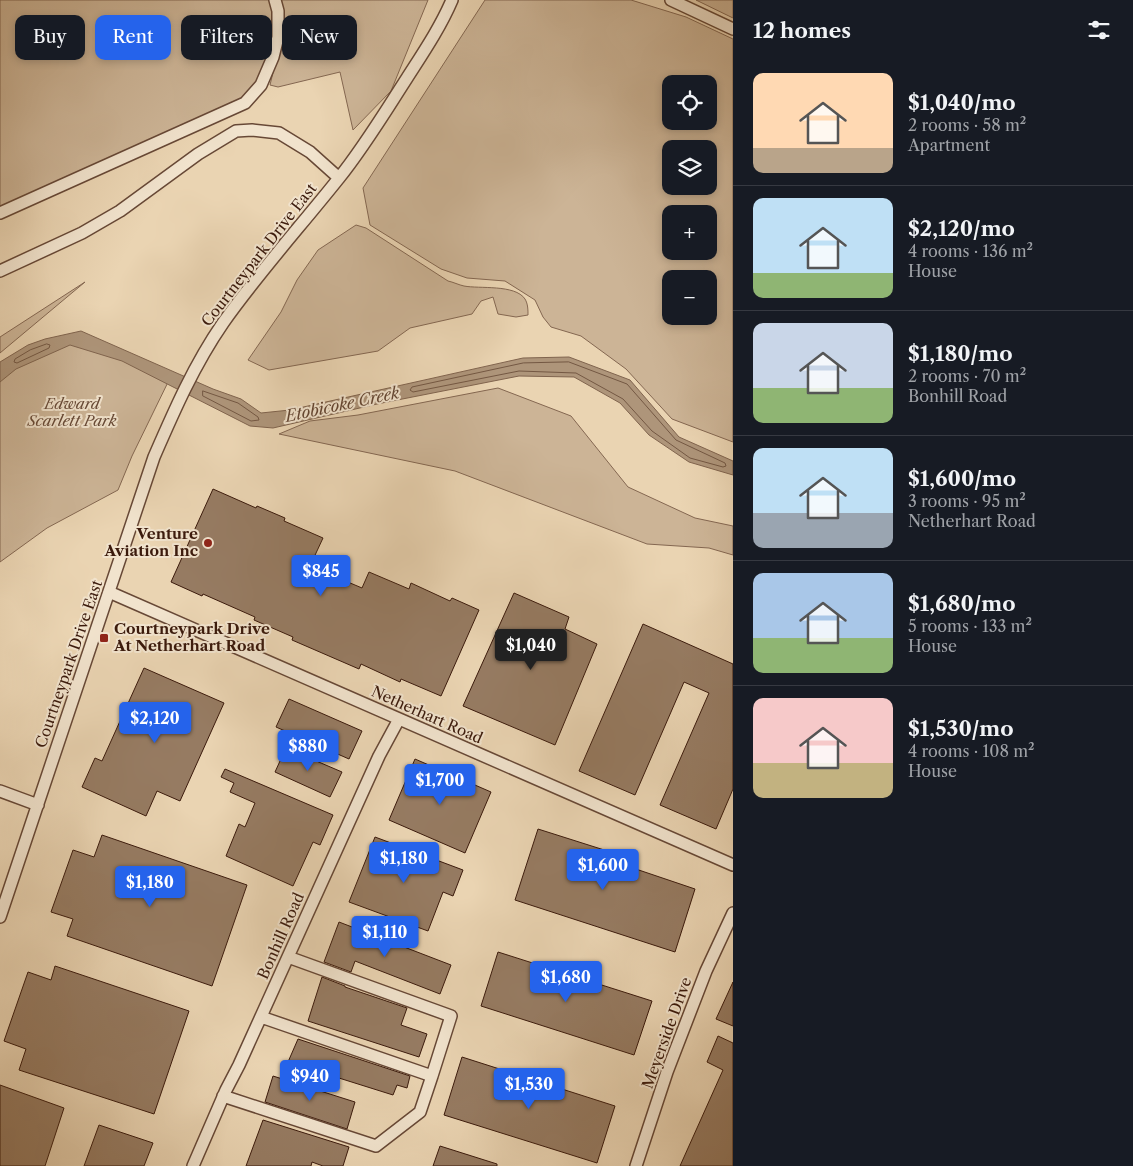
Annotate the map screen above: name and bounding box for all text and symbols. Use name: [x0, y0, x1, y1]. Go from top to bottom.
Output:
chip: Buy: [15, 15, 85, 60]
chip: Rent: [95, 15, 171, 60]
chip: Filters: [181, 15, 272, 60]
chip: New: [282, 15, 357, 60]
icon: filters: [1085, 16, 1113, 44]
text: 12 homes: [753, 18, 851, 43]
map controls: [662, 75, 717, 325]
button: locate: [662, 75, 717, 130]
text: $1,040/mo: [908, 90, 1016, 115]
icon: home: [793, 93, 853, 153]
text: 2 rooms · 58 m²: [908, 115, 1026, 135]
text: Apartment: [908, 135, 990, 155]
button: layers: [662, 140, 717, 195]
street label: Courtneypark Drive East: [197, 179, 321, 330]
button: +: [662, 205, 717, 260]
text: $2,120/mo: [908, 216, 1015, 241]
icon: home: [793, 218, 853, 278]
text: 4 rooms · 136 m²: [908, 241, 1033, 261]
text: House: [908, 261, 957, 281]
button: −: [662, 270, 717, 325]
text: $1,180/mo: [908, 341, 1013, 366]
icon: home: [793, 343, 853, 403]
text: 2 rooms · 70 m²: [908, 366, 1026, 386]
water label: Etobicoke Creek: [281, 382, 402, 426]
text: Bonhill Road: [908, 386, 1007, 406]
park label: Edward Scarlett Park: [27, 394, 117, 430]
text: $1,600/mo: [908, 466, 1016, 491]
icon: home: [793, 468, 853, 528]
text: 3 rooms · 95 m²: [908, 491, 1026, 511]
text: Netherhart Road: [908, 511, 1036, 531]
place label: Venture Aviation Inc: [103, 524, 198, 560]
marker: Venture Aviation Inc: [202, 537, 214, 549]
pin: $845: [291, 554, 351, 597]
text: $845: [302, 561, 340, 581]
street label: Courtneypark Drive East: [31, 577, 106, 750]
text: $1,680/mo: [908, 591, 1016, 616]
icon: home: [793, 593, 853, 653]
text: 5 rooms · 133 m²: [908, 616, 1032, 636]
place label: Courtneypark Drive At Netherhart Road: [113, 619, 270, 655]
pin: $1,040: [490, 628, 572, 671]
marker: Courtneypark Drive At Netherhart Road: [98, 632, 110, 644]
text: $1,040: [506, 635, 556, 655]
text: House: [908, 636, 957, 656]
street label: Netherhart Road: [369, 681, 486, 748]
pin: $2,120: [114, 702, 196, 744]
text: $2,120: [130, 708, 180, 728]
text: $1,530/mo: [908, 716, 1014, 741]
icon: home: [793, 718, 853, 778]
pin: $880: [278, 730, 338, 772]
text: $880: [289, 736, 327, 756]
text: 4 rooms · 108 m²: [908, 741, 1035, 761]
text: House: [908, 761, 957, 781]
pin: $1,700: [399, 764, 481, 806]
text: $1,700: [415, 770, 465, 790]
pin: $1,180: [363, 842, 445, 884]
text: $1,180: [380, 848, 428, 868]
pin: $1,600: [562, 848, 644, 891]
text: $1,600: [578, 855, 628, 875]
pin: $1,180: [109, 866, 191, 908]
text: $1,180: [126, 872, 174, 892]
street label: Bonhill Road: [253, 889, 308, 982]
pin: $1,110: [344, 916, 426, 958]
text: $1,110: [363, 922, 407, 942]
pin: $1,680: [525, 960, 607, 1003]
text: $1,680: [541, 967, 591, 987]
street label: Meyerside Drive: [638, 975, 695, 1091]
pin: $940: [280, 1060, 340, 1102]
text: $940: [291, 1066, 329, 1086]
pin: $1,530: [488, 1068, 570, 1110]
text: $1,530: [505, 1074, 553, 1094]

